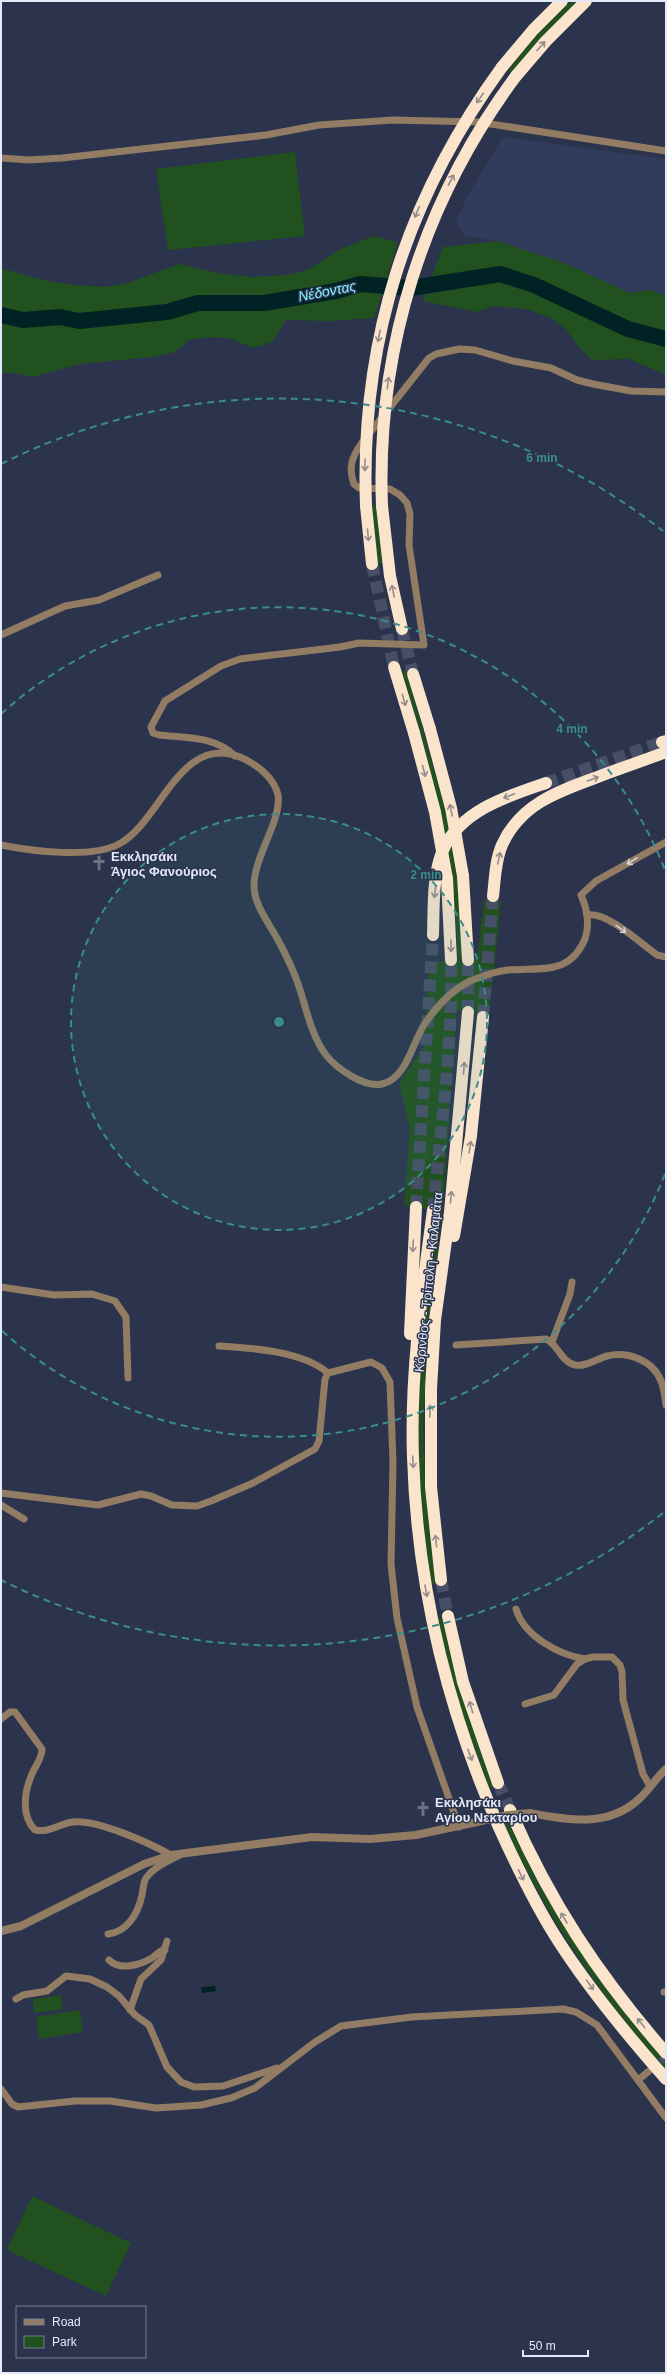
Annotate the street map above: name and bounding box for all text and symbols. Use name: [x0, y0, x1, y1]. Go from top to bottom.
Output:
one-way arrow: [536, 42, 545, 52]
one-way arrow: [476, 93, 484, 104]
one-way arrow: [448, 174, 455, 186]
one-way arrow: [413, 206, 420, 218]
water label: Νέδoντας: [297, 278, 357, 304]
one-way arrow: [374, 329, 382, 342]
one-way arrow: [384, 377, 392, 390]
text: 6 min: [526, 451, 558, 465]
one-way arrow: [361, 458, 369, 471]
one-way arrow: [364, 528, 371, 541]
one-way arrow: [389, 585, 397, 598]
one-way arrow: [401, 693, 408, 706]
text: 4 min: [556, 722, 588, 736]
one-way arrow: [421, 764, 428, 777]
one-way arrow: [587, 774, 599, 782]
one-way arrow: [502, 793, 515, 800]
one-way arrow: [447, 803, 455, 816]
place label: Εκκλησάκι Άγιος Φανούριος: [111, 849, 217, 879]
one-way arrow: [495, 851, 503, 864]
church icon: Εκκλησάκι Άγιος Φανούριος: [90, 854, 108, 872]
one-way arrow: [626, 857, 638, 865]
text: 2 min: [410, 868, 442, 882]
one-way arrow: [431, 885, 439, 898]
one-way arrow: [616, 925, 627, 934]
one-way arrow: [447, 939, 455, 952]
centre of rings: [272, 1015, 286, 1029]
one-way arrow: [461, 1062, 468, 1075]
one-way arrow: [466, 1141, 474, 1154]
street label: Κόρινθος - Τρίπολη - Καλαμάτα: [412, 1191, 445, 1373]
one-way arrow: [447, 1191, 455, 1204]
one-way arrow: [410, 1239, 417, 1252]
one-way arrow: [426, 1405, 434, 1418]
one-way arrow: [409, 1455, 417, 1468]
one-way arrow: [432, 1535, 439, 1548]
one-way arrow: [422, 1585, 430, 1598]
one-way arrow: [467, 1701, 474, 1714]
one-way arrow: [466, 1749, 474, 1761]
place label: Εκκλησάκι Αγίου Νεκταρίου: [435, 1795, 538, 1825]
church icon: Εκκλησάκι Αγίου Νεκταρίου: [414, 1800, 432, 1818]
one-way arrow: [518, 1868, 526, 1880]
one-way arrow: [560, 1912, 568, 1924]
one-way arrow: [585, 1979, 594, 1990]
one-way arrow: [636, 2018, 645, 2029]
legend: [16, 2306, 146, 2358]
text: Road: [52, 2315, 81, 2329]
scale bar: [523, 2332, 588, 2358]
text: Park: [52, 2335, 78, 2349]
text: 50 m: [529, 2339, 556, 2353]

